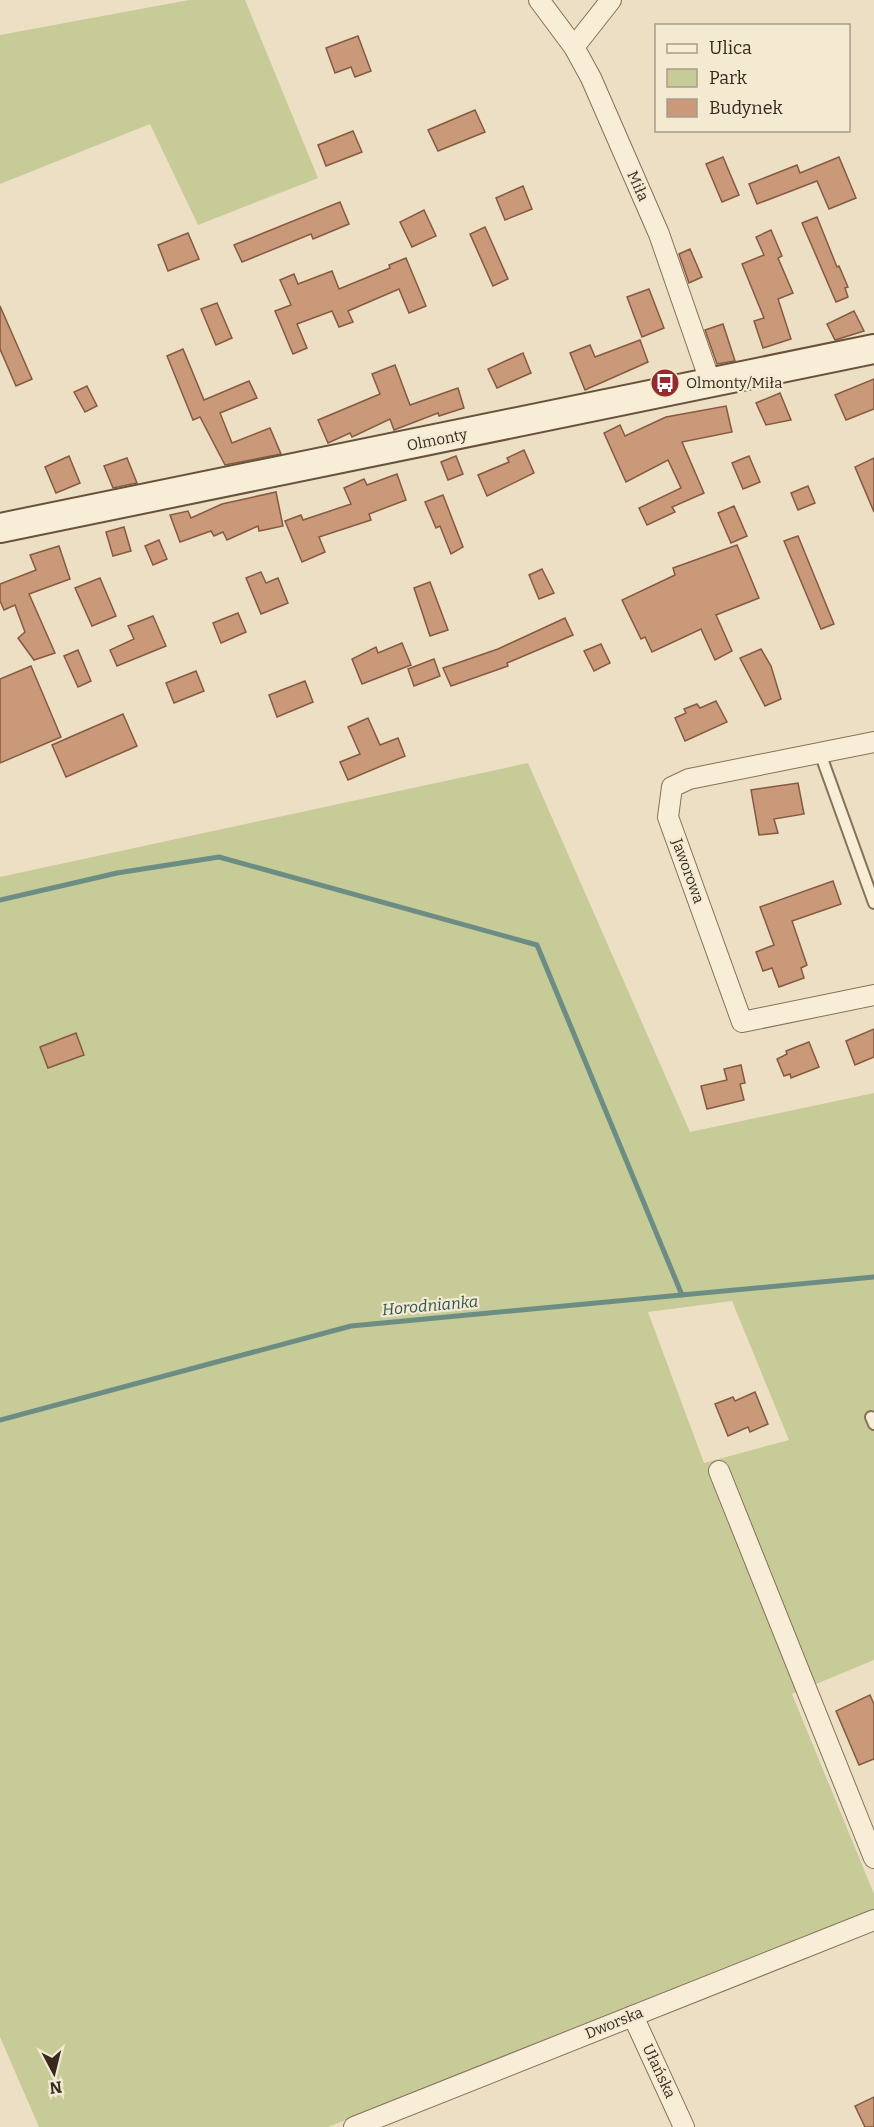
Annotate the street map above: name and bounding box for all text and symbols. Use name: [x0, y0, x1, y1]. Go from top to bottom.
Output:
legend: [655, 24, 850, 132]
text: Ulica: [709, 37, 752, 59]
text: Park: [709, 67, 748, 89]
text: Budynek: [709, 97, 784, 119]
street label: Miła: [623, 168, 653, 204]
bus stop icon: Olmonty/Miła: [649, 367, 681, 399]
place label: Olmonty/Miła: [686, 374, 783, 392]
street label: Olmonty: [405, 425, 469, 455]
street label: Jaworowa: [668, 835, 708, 906]
water label: Horodnianka: [381, 1292, 479, 1319]
street label: Dworska: [582, 2003, 646, 2043]
street label: Ułańska: [639, 2041, 679, 2101]
north arrow: [24, 2043, 84, 2103]
text: N: [48, 2077, 63, 2098]

